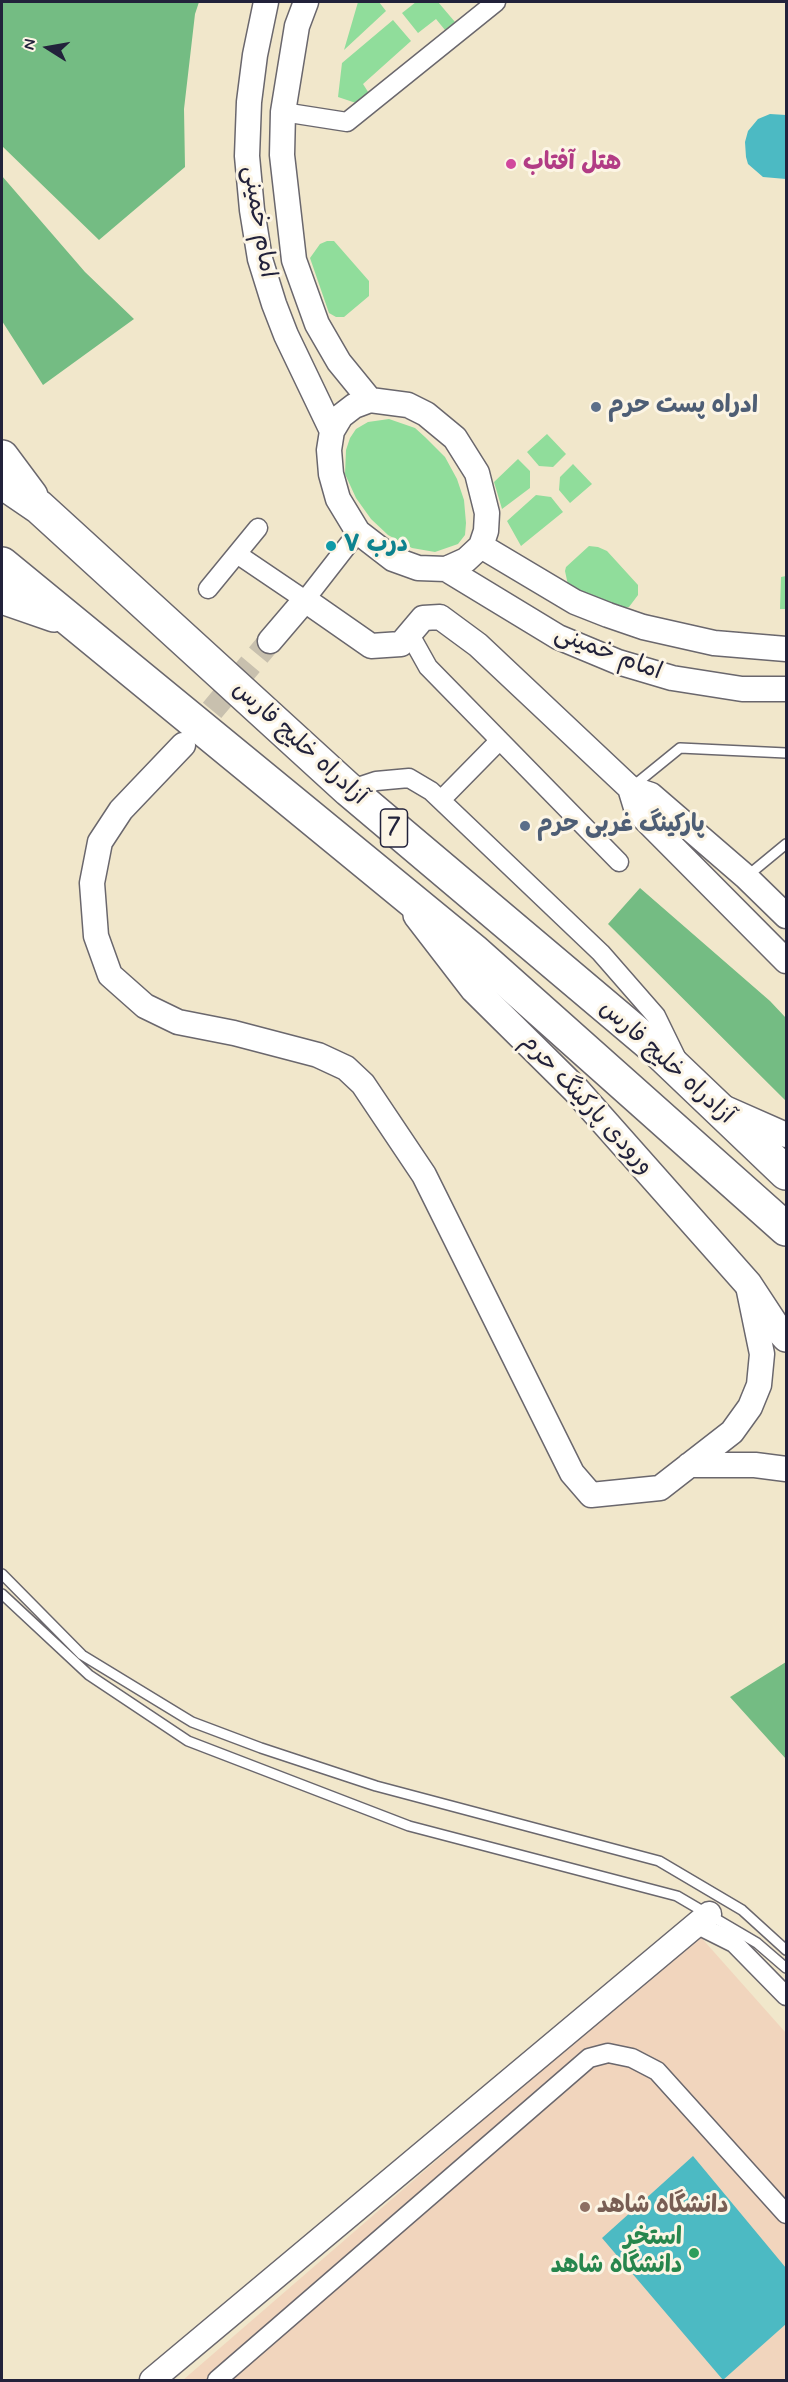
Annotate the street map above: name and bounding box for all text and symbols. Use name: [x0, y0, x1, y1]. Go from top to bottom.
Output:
north arrow: [18, 18, 78, 78]
text: N: [19, 37, 41, 52]
place label: هتل آفتاب: [523, 150, 621, 178]
marker: هتل آفتاب: [504, 157, 518, 171]
street label: امام خمینی: [235, 164, 281, 280]
place label: ادراه پست حرم: [608, 393, 758, 421]
marker: ادراه پست حرم: [589, 400, 603, 414]
place label: درب ۷: [343, 532, 408, 560]
marker: درب ۷: [324, 539, 338, 553]
street label: امام خمینی: [550, 620, 666, 688]
street label: آزادراه خلیج فارس: [226, 676, 372, 812]
road number: 7: [380, 809, 408, 847]
place label: پارکینگ غربی حرم: [537, 812, 705, 840]
marker: پارکینگ غربی حرم: [518, 819, 532, 833]
street label: آزادراه خلیج فارس: [593, 995, 739, 1131]
street label: ورودی پارکینگ حرم: [513, 1029, 659, 1181]
place label: دانشگاه شاهد: [597, 2193, 728, 2221]
marker: دانشگاه شاهد: [578, 2200, 592, 2214]
place label: استخر دانشگاه شاهد: [551, 2225, 682, 2281]
marker: استخر دانشگاه شاهد: [687, 2246, 701, 2260]

